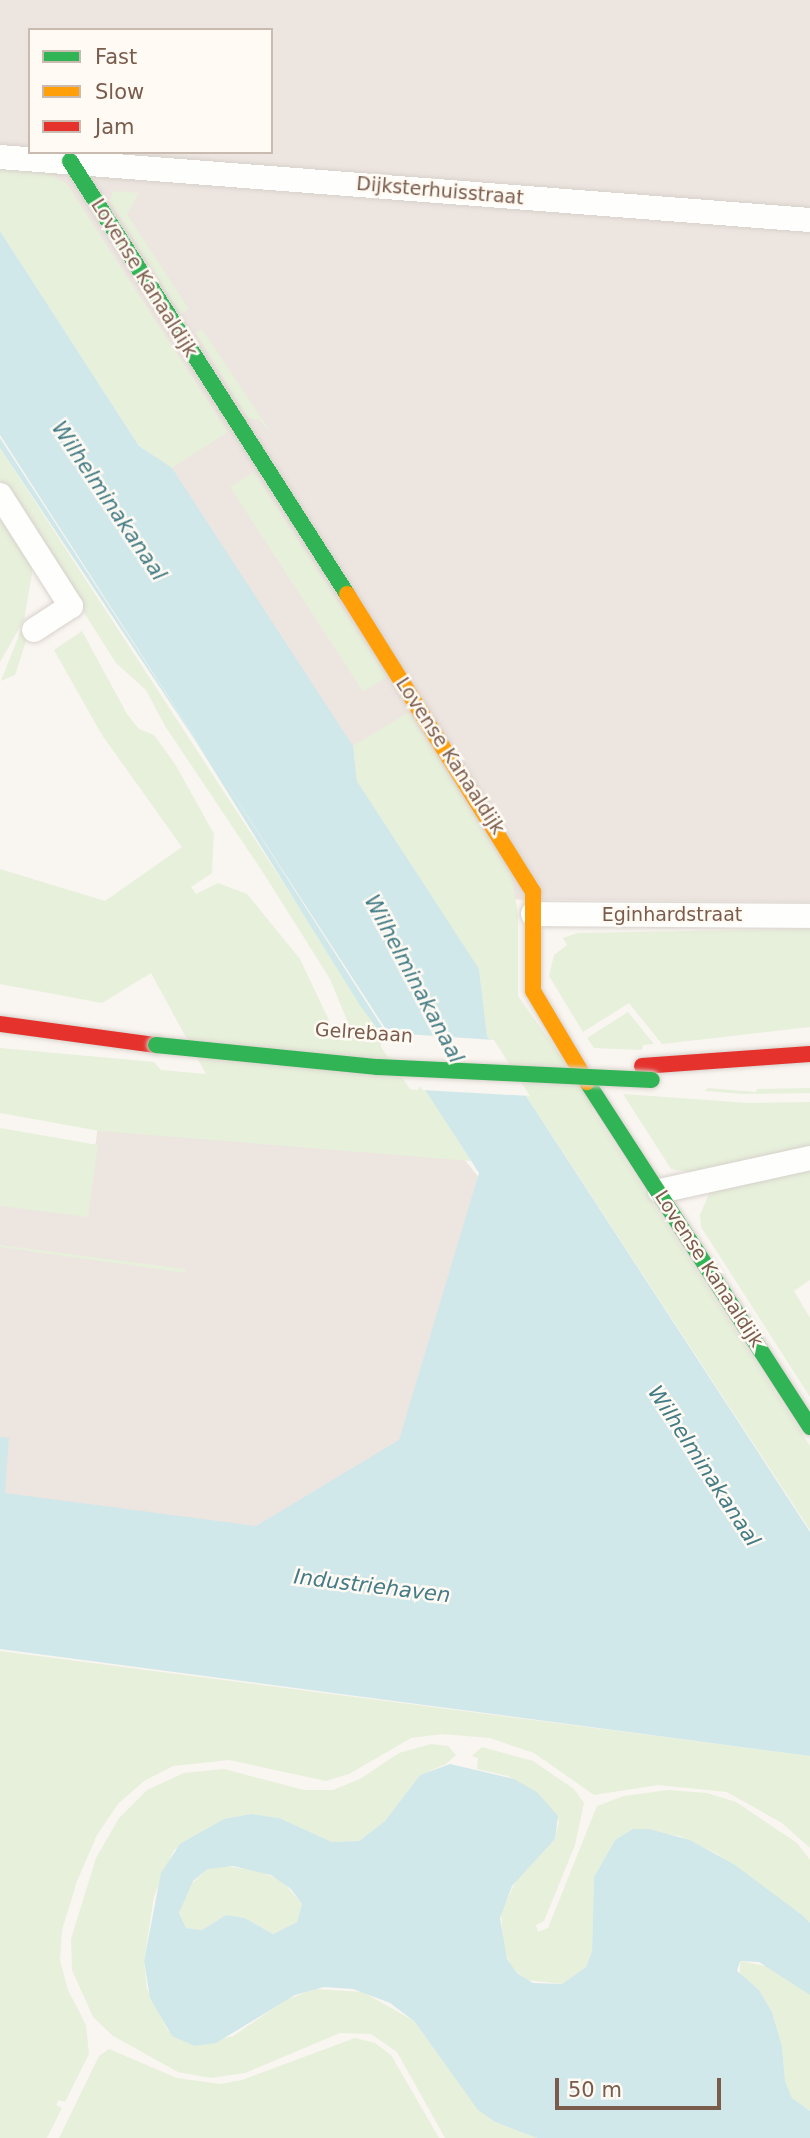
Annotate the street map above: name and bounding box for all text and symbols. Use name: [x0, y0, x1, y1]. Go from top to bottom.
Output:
legend: [28, 28, 273, 154]
text: Fast: [95, 45, 137, 69]
text: Slow: [95, 80, 144, 104]
text: Jam: [95, 115, 135, 139]
street label: Dijksterhuisstraat: [355, 172, 525, 210]
street label: Lovense Kanaaldijk: [86, 195, 202, 361]
water label: Wilhelminakanaal: [46, 416, 172, 586]
street label: Lovense Kanaaldijk: [391, 673, 509, 839]
water label: Wilhelminakanaal: [359, 891, 469, 1067]
street label: Eginhardstraat: [602, 904, 742, 926]
street label: Gelrebaan: [314, 1018, 414, 1048]
street label: Lovense Kanaaldijk: [650, 1186, 768, 1352]
water label: Wilhelminakanaal: [643, 1381, 765, 1551]
water label: Industriehaven: [292, 1564, 452, 1608]
scale bar: [558, 2064, 724, 2108]
text: 50 m: [568, 2078, 622, 2102]

